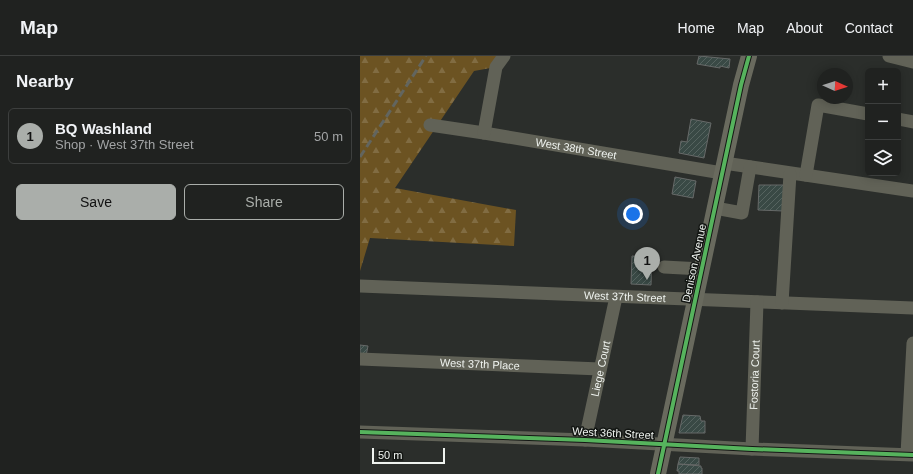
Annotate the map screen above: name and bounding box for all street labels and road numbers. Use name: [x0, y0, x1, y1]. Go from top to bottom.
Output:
street label: West 38th Street: [535, 136, 617, 161]
street label: Denison Avenue: [680, 223, 708, 303]
street label: West 37th Street: [584, 289, 666, 304]
street label: Liege Court: [589, 340, 612, 398]
street label: Fostoria Court: [747, 340, 762, 410]
street label: West 37th Place: [440, 356, 520, 372]
street label: West 36th Street: [572, 425, 654, 441]

